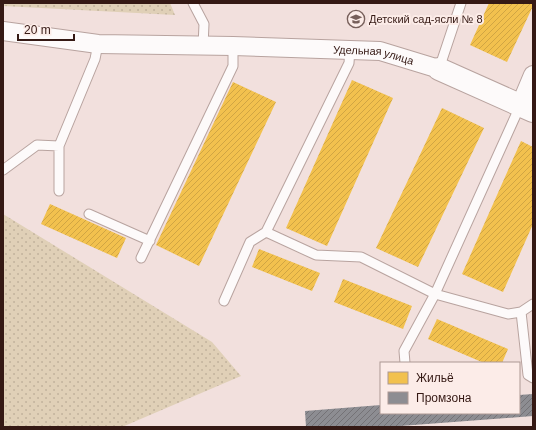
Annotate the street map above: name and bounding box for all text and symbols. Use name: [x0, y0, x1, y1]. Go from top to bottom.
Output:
school or university icon: Детский сад-ясли № 8: [346, 9, 366, 29]
place label: Детский сад-ясли № 8: [369, 13, 483, 25]
scale bar: [18, 16, 74, 42]
text: 20 m: [24, 23, 51, 37]
street label: Удельная улица: [333, 43, 416, 67]
legend: [380, 362, 520, 414]
text: Жильё: [416, 371, 454, 385]
text: Промзона: [416, 391, 472, 405]

